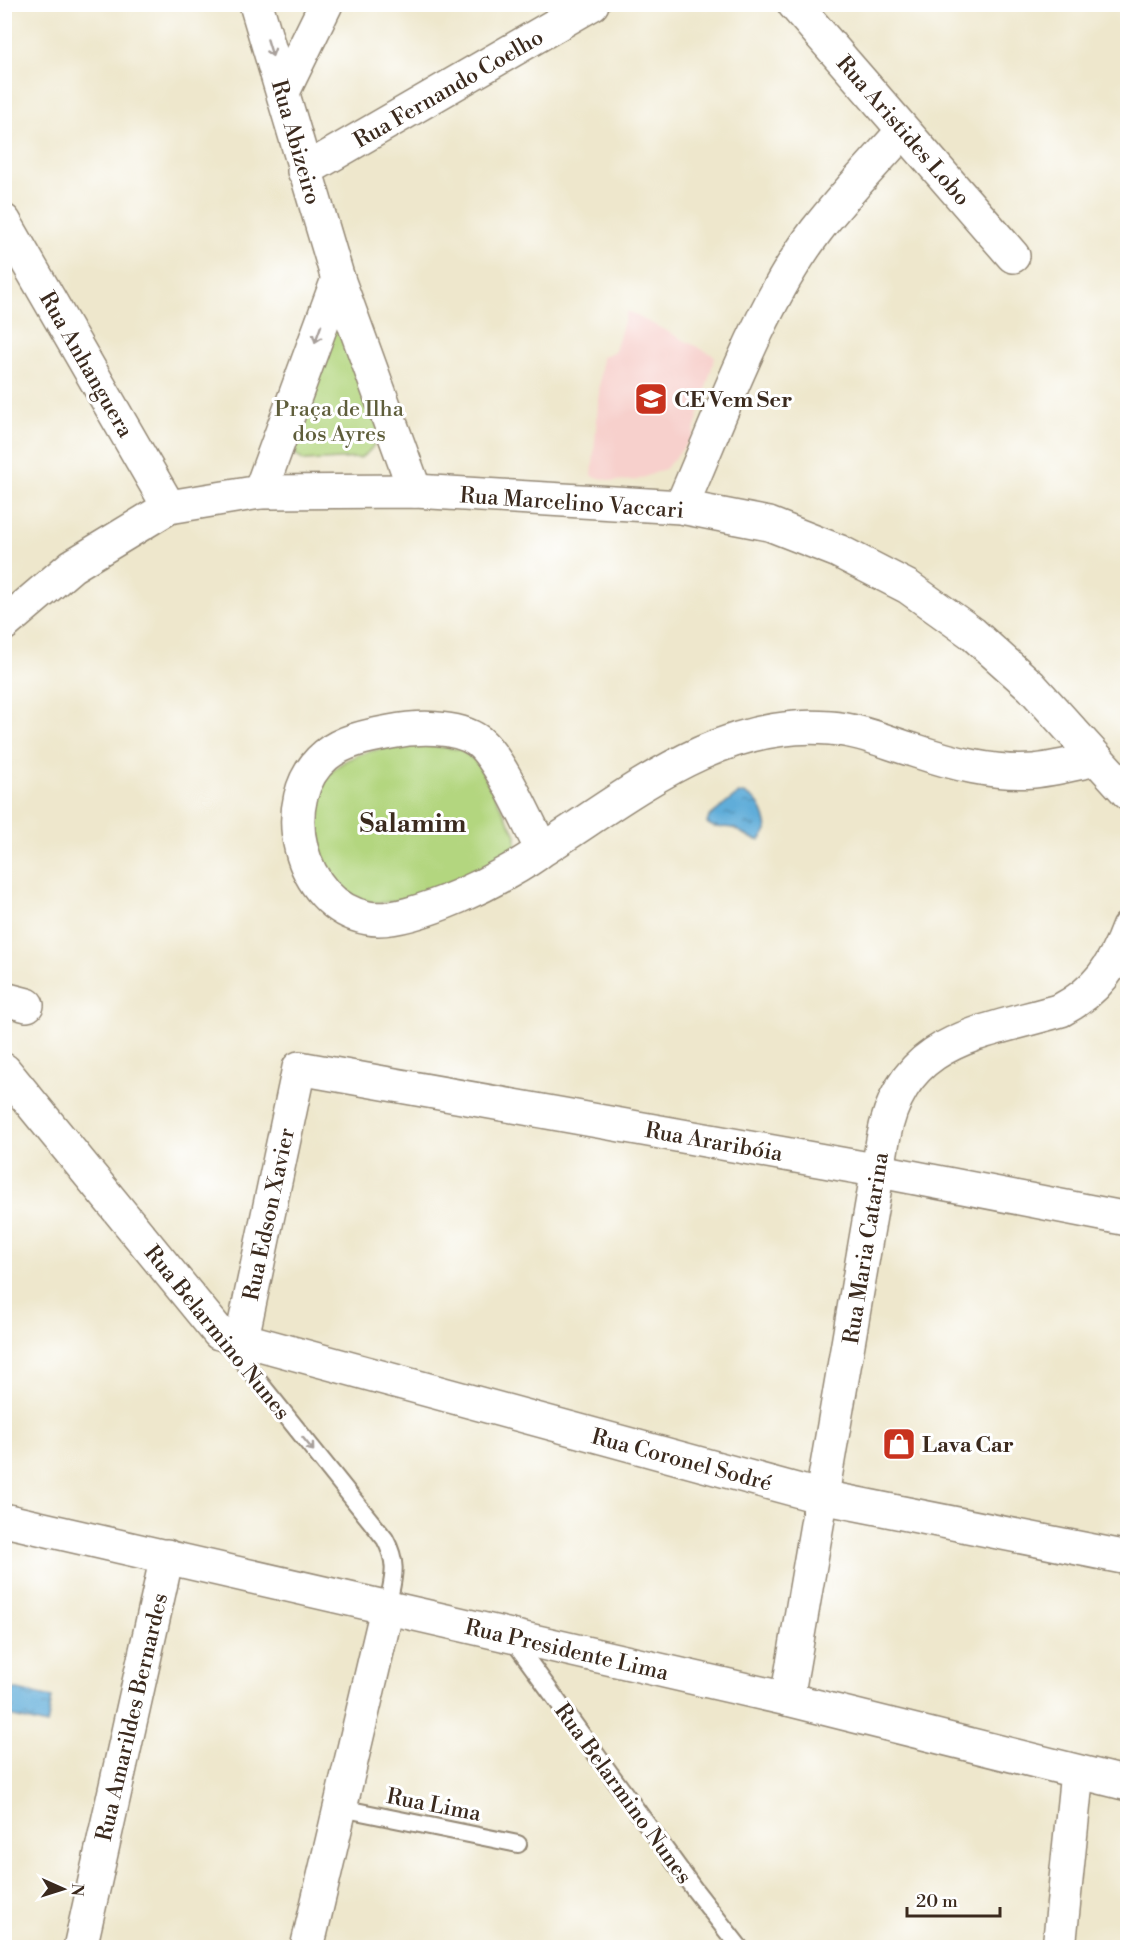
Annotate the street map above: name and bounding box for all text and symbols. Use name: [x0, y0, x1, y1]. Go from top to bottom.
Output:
street label: Rua Fernando Coelho: [349, 24, 548, 155]
one-way arrow: [265, 38, 276, 57]
street label: Rua Aristides Lobo: [830, 50, 975, 212]
street label: Rua Abizeiro: [265, 77, 326, 208]
street label: Rua Anhanguera: [33, 287, 139, 444]
one-way arrow: [312, 324, 323, 343]
school or university icon: CE Vem Ser: [633, 381, 669, 417]
place label: CE Vem Ser: [674, 387, 792, 414]
park label: Praça de Ilha dos Ayres: [274, 396, 405, 448]
street label: Rua Marcelino Vaccari: [459, 482, 685, 525]
district label: Salamim: [359, 808, 467, 840]
street label: Rua Araribóia: [643, 1117, 786, 1168]
street label: Rua Edson Xavier: [238, 1125, 301, 1303]
street label: Rua Maria Catarina: [838, 1150, 895, 1346]
street label: Rua Belarmino Nunes: [138, 1240, 295, 1426]
street label: Rua Coronel Sodré: [588, 1423, 775, 1498]
shop icon: Lava Car: [881, 1426, 917, 1462]
place label: Lava Car: [922, 1432, 1014, 1459]
one-way arrow: [302, 1436, 315, 1452]
street label: Rua Amarildes Bernardes: [91, 1591, 174, 1844]
street label: Rua Presidente Lima: [462, 1614, 672, 1687]
street label: Rua Belarmino Nunes: [548, 1698, 697, 1889]
street label: Rua Lima: [384, 1783, 484, 1828]
north arrow: [33, 1859, 93, 1919]
scale bar: [907, 1880, 1000, 1918]
text: N: [67, 1883, 87, 1897]
text: 20 m: [916, 1890, 958, 1913]

